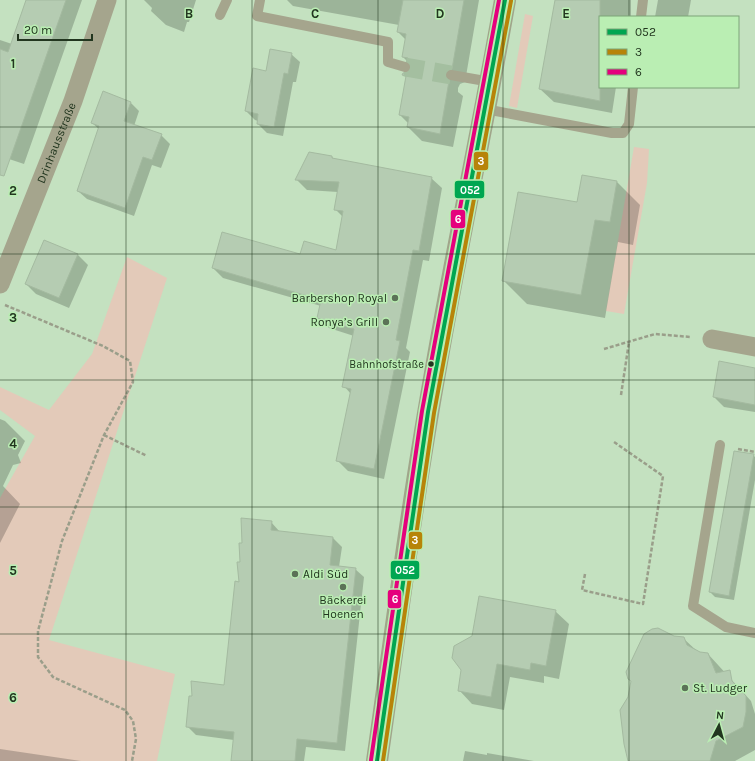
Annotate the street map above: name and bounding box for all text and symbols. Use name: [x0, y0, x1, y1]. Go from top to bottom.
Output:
text: B: [185, 6, 193, 21]
text: C: [311, 6, 319, 21]
text: D: [436, 6, 445, 21]
text: E: [562, 6, 570, 21]
scale bar: [18, 16, 92, 42]
legend: [599, 16, 739, 88]
text: 20 m: [24, 23, 52, 37]
text: 052: [635, 25, 656, 39]
text: 3: [635, 45, 642, 59]
text: 1: [11, 56, 15, 71]
text: 6: [635, 65, 642, 79]
street label: Drinhausstraße: [34, 100, 79, 185]
line badge: 3: [473, 151, 489, 171]
text: 3: [478, 155, 485, 168]
line badge: 052: [454, 180, 485, 199]
text: 2: [9, 183, 17, 198]
text: 052: [460, 184, 480, 197]
line badge: 6: [450, 209, 466, 229]
text: 6: [455, 213, 462, 226]
place label: Barbershop Royal: [292, 291, 387, 305]
marker: Barbershop Royal: [390, 293, 400, 303]
text: 3: [9, 310, 17, 325]
place label: Ronya’s Grill: [311, 315, 378, 329]
marker: Ronya’s Grill: [381, 317, 391, 327]
place label: Bahnhofstraße: [349, 358, 424, 371]
marker: Bahnhofstraße: [426, 359, 436, 369]
text: 4: [9, 436, 17, 451]
line badge: 3: [408, 531, 423, 550]
text: 3: [412, 534, 419, 547]
line badge: 052: [390, 560, 420, 580]
text: 5: [9, 563, 17, 578]
text: 052: [395, 564, 415, 577]
place label: Aldi Süd: [303, 567, 348, 581]
marker: Aldi Süd: [290, 569, 300, 579]
marker: Bäckerei Hoenen: [338, 582, 348, 592]
line badge: 6: [387, 589, 402, 609]
place label: Bäckerei Hoenen: [319, 593, 367, 621]
text: 6: [392, 593, 399, 606]
place label: St. Ludger: [693, 681, 748, 695]
marker: St. Ludger: [680, 683, 690, 693]
text: 6: [9, 690, 17, 705]
north arrow: [699, 705, 739, 745]
text: N: [715, 709, 725, 722]

